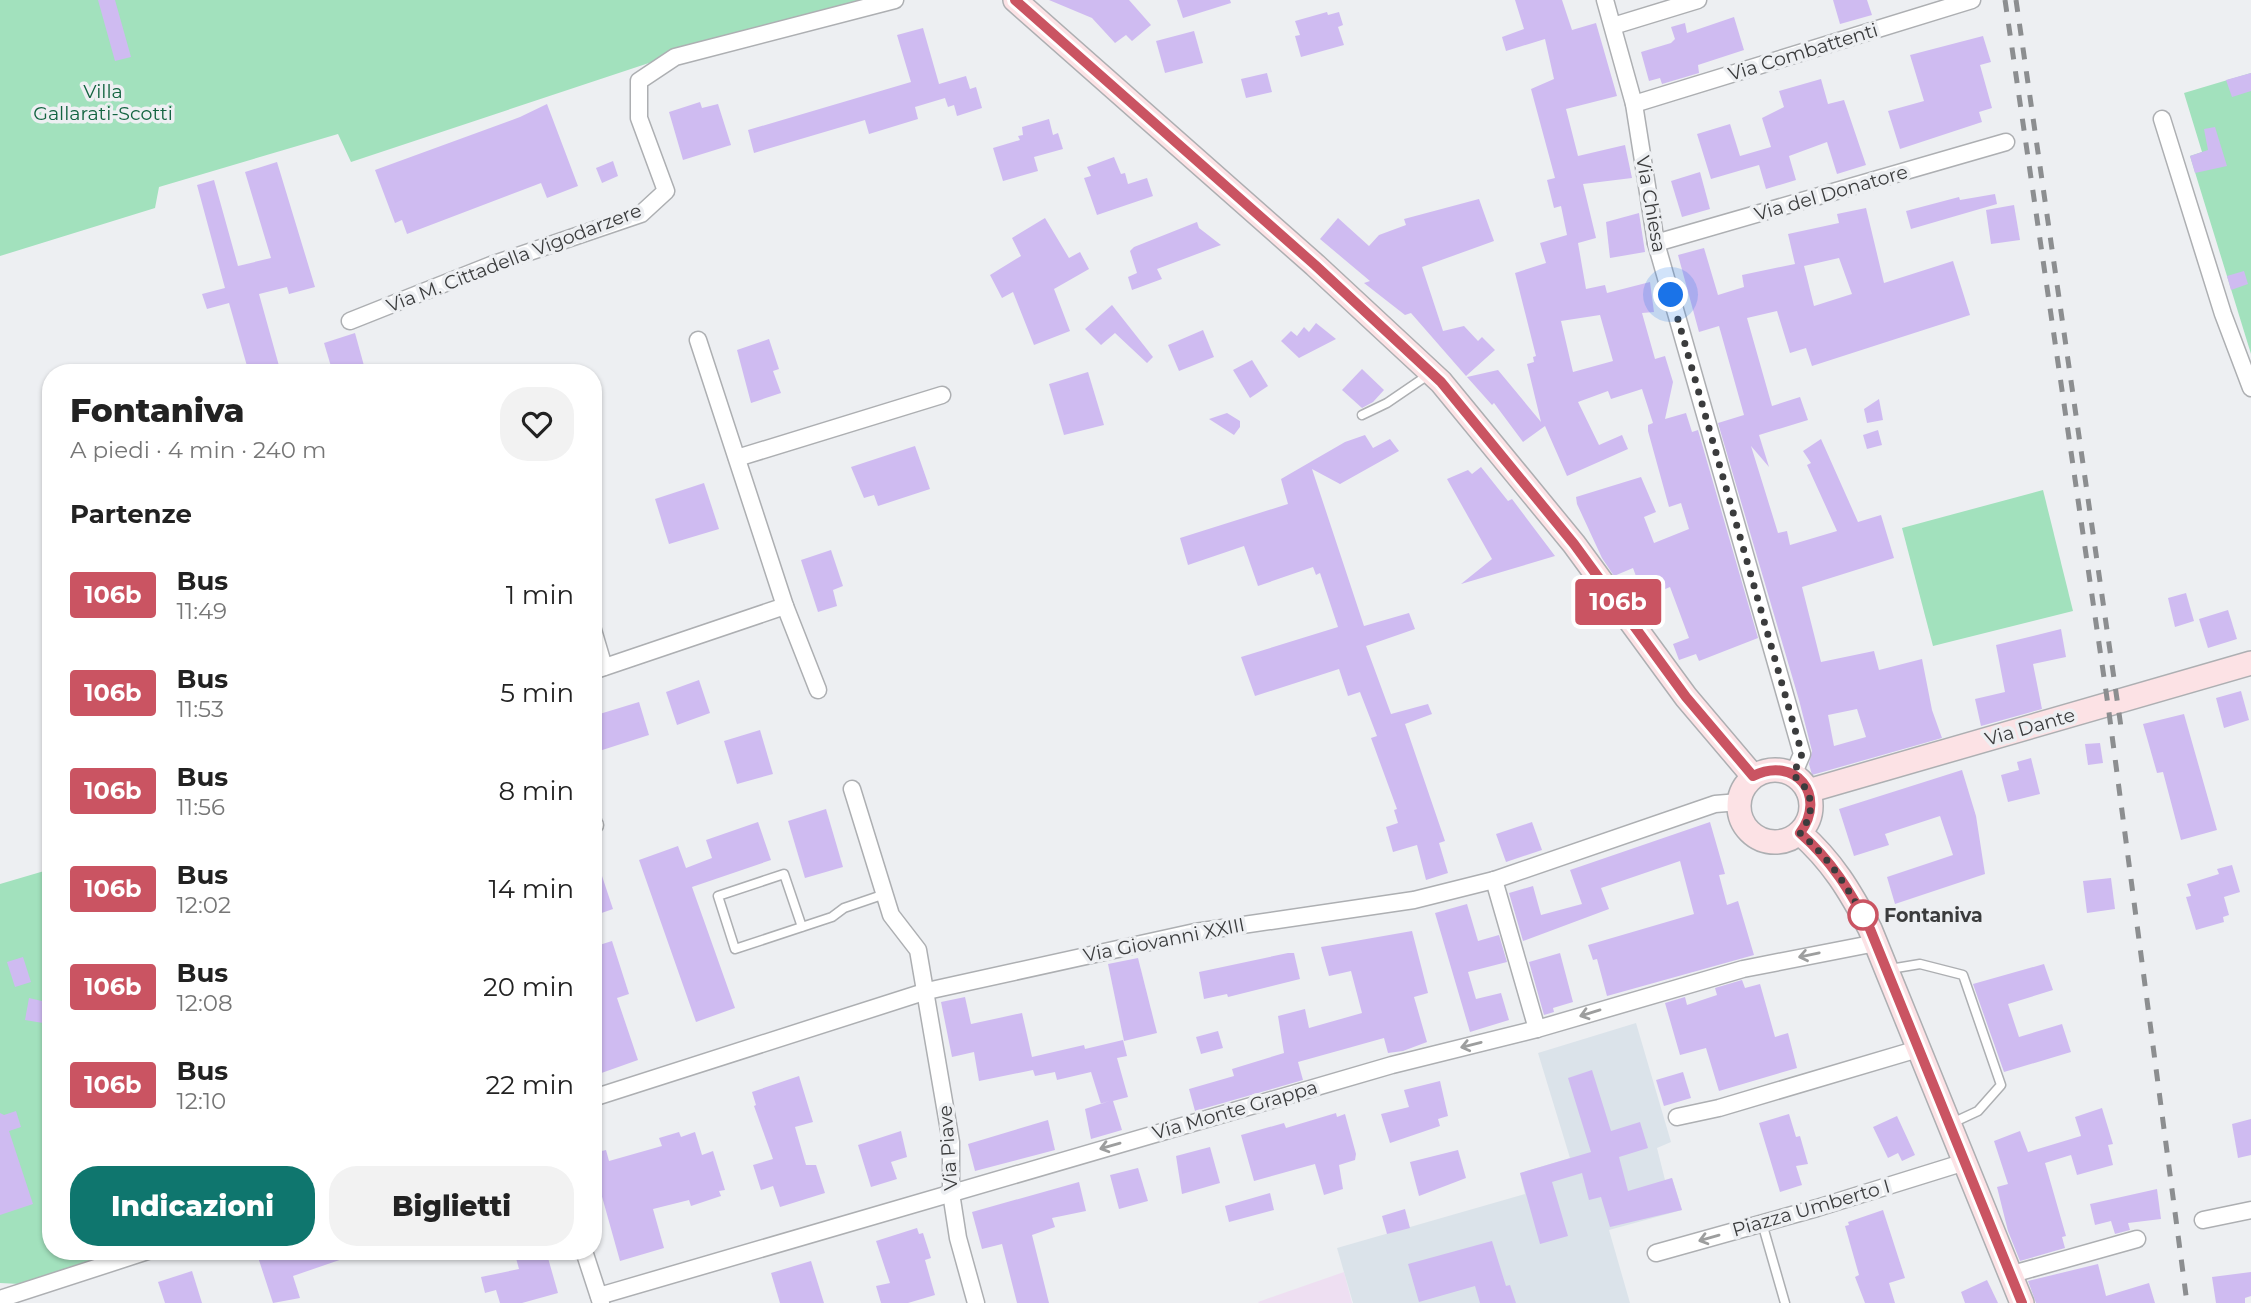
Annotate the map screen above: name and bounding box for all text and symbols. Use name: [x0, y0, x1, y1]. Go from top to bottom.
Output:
street label: Via Combattenti: [1725, 18, 1881, 86]
park label: Villa Gallarati-Scotti: [33, 80, 173, 125]
street label: Via Chiesa: [1631, 154, 1671, 254]
street label: Via del Donatore: [1752, 160, 1910, 226]
street label: Via M. Cittadella Vigodarzere: [383, 199, 645, 317]
your location: [1653, 277, 1688, 312]
button: heart: [500, 387, 574, 461]
text: Fontaniva: [70, 390, 244, 430]
text: A piedi · 4 min · 240 m: [70, 436, 326, 464]
text: Partenze: [70, 498, 192, 530]
text: Bus: [177, 565, 228, 597]
text: 1 min: [506, 579, 574, 611]
line badge: 106b: [1569, 579, 1667, 625]
text: 106b: [84, 580, 142, 609]
text: 106b: [1589, 587, 1647, 616]
text: 11:49: [177, 597, 227, 625]
text: Bus: [177, 663, 228, 695]
text: 5 min: [500, 677, 574, 709]
text: 106b: [84, 678, 142, 707]
text: 11:53: [177, 695, 224, 723]
street label: Via Dante: [1982, 703, 2078, 751]
text: Bus: [177, 761, 228, 793]
text: 8 min: [498, 775, 574, 807]
text: 106b: [84, 776, 142, 805]
text: 11:56: [177, 793, 225, 821]
text: Bus: [177, 859, 228, 891]
text: 14 min: [488, 873, 574, 905]
text: 106b: [84, 874, 142, 903]
text: 12:02: [177, 891, 231, 919]
marker: Fontaniva: [1848, 900, 1878, 930]
place label: Fontaniva: [1884, 904, 1983, 927]
street label: Via Giovanni XXIII: [1081, 913, 1247, 967]
one-way arrow: [1798, 949, 1821, 963]
text: Bus: [177, 957, 228, 989]
text: 20 min: [483, 971, 574, 1003]
text: 106b: [84, 972, 142, 1001]
text: 12:08: [177, 989, 233, 1017]
one-way arrow: [1579, 1008, 1601, 1021]
one-way arrow: [1460, 1039, 1483, 1052]
text: Bus: [177, 1055, 228, 1087]
text: 22 min: [485, 1069, 574, 1101]
text: 106b: [84, 1070, 142, 1099]
street label: Via Monte Grappa: [1150, 1075, 1320, 1145]
text: 12:10: [177, 1087, 226, 1115]
street label: Via Piave: [934, 1105, 962, 1191]
one-way arrow: [1100, 1140, 1122, 1153]
button: Indicazioni: [70, 1166, 315, 1246]
button: Biglietti: [329, 1166, 574, 1246]
street label: Piazza Umberto I: [1729, 1174, 1893, 1242]
one-way arrow: [1699, 1232, 1721, 1245]

